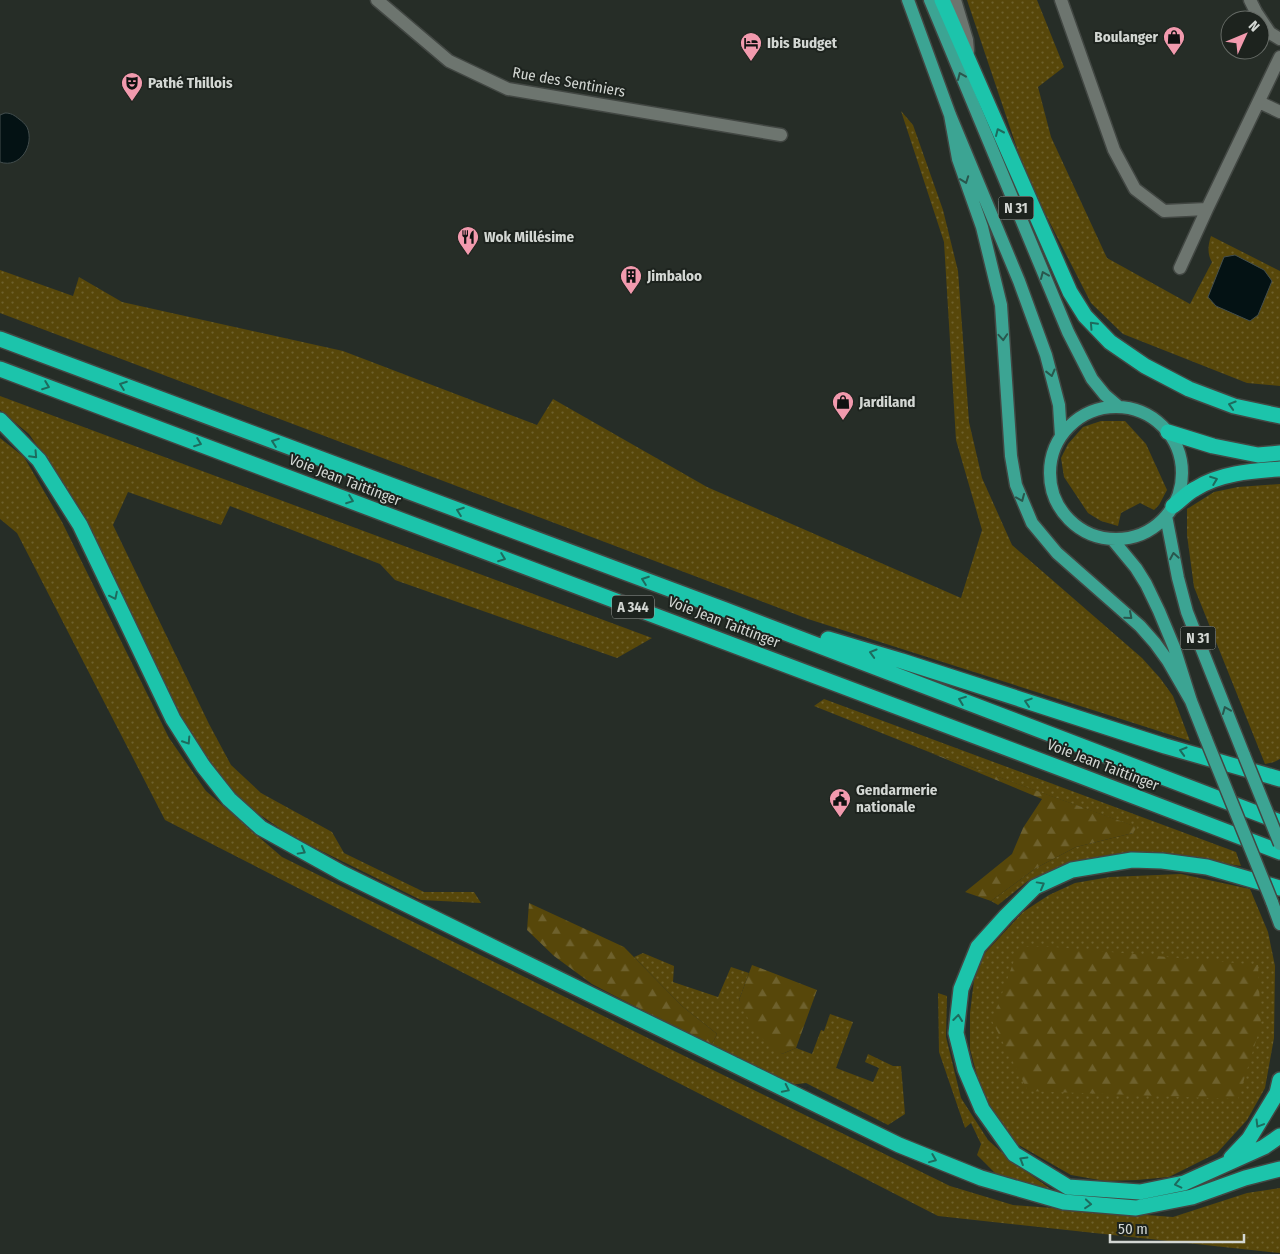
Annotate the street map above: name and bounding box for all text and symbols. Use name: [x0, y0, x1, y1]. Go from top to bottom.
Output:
north arrow: [1220, 10, 1270, 60]
text: N: [1245, 17, 1263, 35]
shop icon: Boulanger: [1162, 25, 1186, 56]
place label: Boulanger: [1094, 28, 1158, 46]
hotel icon: Ibis Budget: [739, 31, 763, 62]
place label: Ibis Budget: [767, 34, 838, 52]
street label: Rue des Sentiniers: [511, 63, 627, 101]
theatre icon: Pathé Thillois: [120, 71, 144, 102]
one-way arrow: [956, 72, 967, 81]
place label: Pathé Thillois: [148, 74, 233, 92]
one-way arrow: [995, 128, 1006, 137]
one-way arrow: [959, 175, 969, 183]
road number: N 31: [998, 197, 1034, 220]
restaurant icon: Wok Millésime: [456, 225, 480, 256]
place label: Wok Millésime: [484, 228, 575, 246]
building icon: Jimbaloo: [619, 264, 643, 295]
place label: Jimbaloo: [646, 267, 702, 285]
one-way arrow: [1039, 271, 1049, 279]
one-way arrow: [1090, 322, 1099, 331]
one-way arrow: [998, 333, 1009, 341]
one-way arrow: [1045, 368, 1056, 377]
one-way arrow: [41, 380, 49, 390]
one-way arrow: [119, 381, 127, 391]
shop icon: Jardiland: [831, 390, 855, 421]
place label: Jardiland: [858, 393, 915, 411]
one-way arrow: [1229, 401, 1237, 411]
one-way arrow: [193, 437, 202, 447]
one-way arrow: [271, 438, 280, 448]
one-way arrow: [28, 449, 37, 458]
street label: Voie Jean Taittinger: [287, 450, 404, 510]
one-way arrow: [1209, 476, 1218, 486]
one-way arrow: [1014, 493, 1025, 502]
one-way arrow: [345, 494, 354, 505]
one-way arrow: [456, 507, 465, 517]
one-way arrow: [497, 552, 506, 562]
one-way arrow: [1170, 552, 1180, 560]
one-way arrow: [641, 576, 650, 586]
one-way arrow: [107, 591, 118, 600]
street label: Voie Jean Taittinger: [666, 592, 783, 652]
road number: A 344: [612, 596, 654, 618]
one-way arrow: [1123, 610, 1132, 619]
road number: N 31: [1180, 626, 1216, 650]
one-way arrow: [869, 648, 878, 658]
one-way arrow: [958, 696, 967, 706]
one-way arrow: [1024, 697, 1033, 707]
one-way arrow: [1222, 706, 1232, 715]
one-way arrow: [180, 735, 190, 744]
street label: Voie Jean Taittinger: [1045, 735, 1162, 795]
one-way arrow: [1178, 746, 1187, 757]
place label: Gendarmerie nationale: [856, 781, 938, 816]
public building icon: Gendarmerie nationale: [828, 787, 852, 818]
one-way arrow: [297, 844, 306, 854]
one-way arrow: [1035, 881, 1044, 891]
one-way arrow: [952, 1013, 963, 1021]
one-way arrow: [781, 1083, 790, 1094]
one-way arrow: [1255, 1118, 1265, 1127]
one-way arrow: [928, 1152, 937, 1163]
one-way arrow: [1020, 1156, 1029, 1166]
one-way arrow: [1173, 1178, 1182, 1189]
one-way arrow: [1084, 1199, 1092, 1210]
scale bar: [1110, 1212, 1244, 1244]
text: 50 m: [1118, 1220, 1148, 1238]

